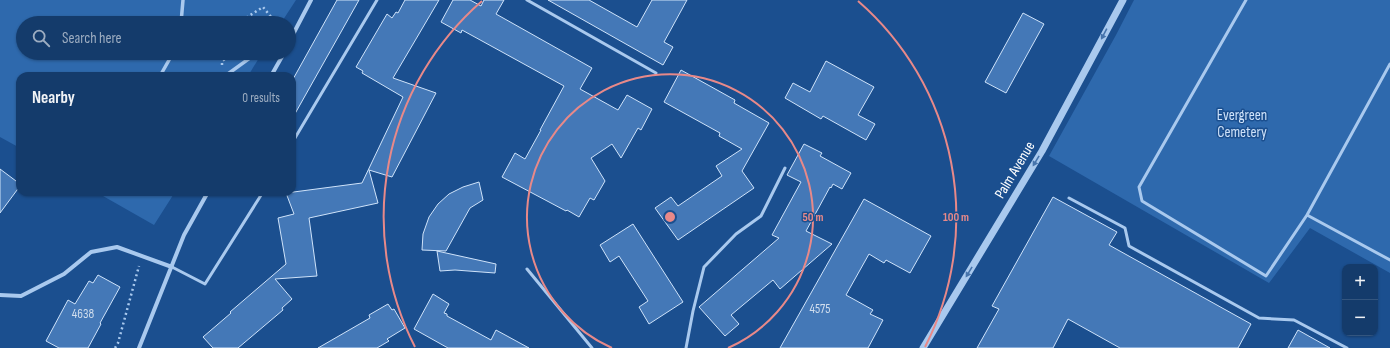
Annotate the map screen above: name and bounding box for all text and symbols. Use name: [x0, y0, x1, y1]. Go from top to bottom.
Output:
search box: [16, 16, 296, 60]
icon: search: [30, 27, 52, 49]
text: Search here: [62, 29, 122, 48]
one-way arrow: [1101, 29, 1108, 40]
text: Nearby: [32, 88, 75, 108]
text: 0 results: [242, 90, 280, 106]
park label: Evergreen Cemetery: [1217, 106, 1267, 142]
street label: Palm Avenue: [991, 138, 1039, 202]
one-way arrow: [1032, 156, 1040, 166]
centre of rings: [663, 210, 677, 224]
text: 50 m: [803, 210, 823, 225]
text: 100 m: [943, 210, 969, 225]
map controls: [1342, 264, 1378, 336]
button: +: [1342, 264, 1378, 300]
one-way arrow: [965, 266, 972, 278]
button: −: [1342, 300, 1378, 336]
house number: 4575: [809, 301, 831, 317]
house number: 4638: [72, 306, 94, 322]

